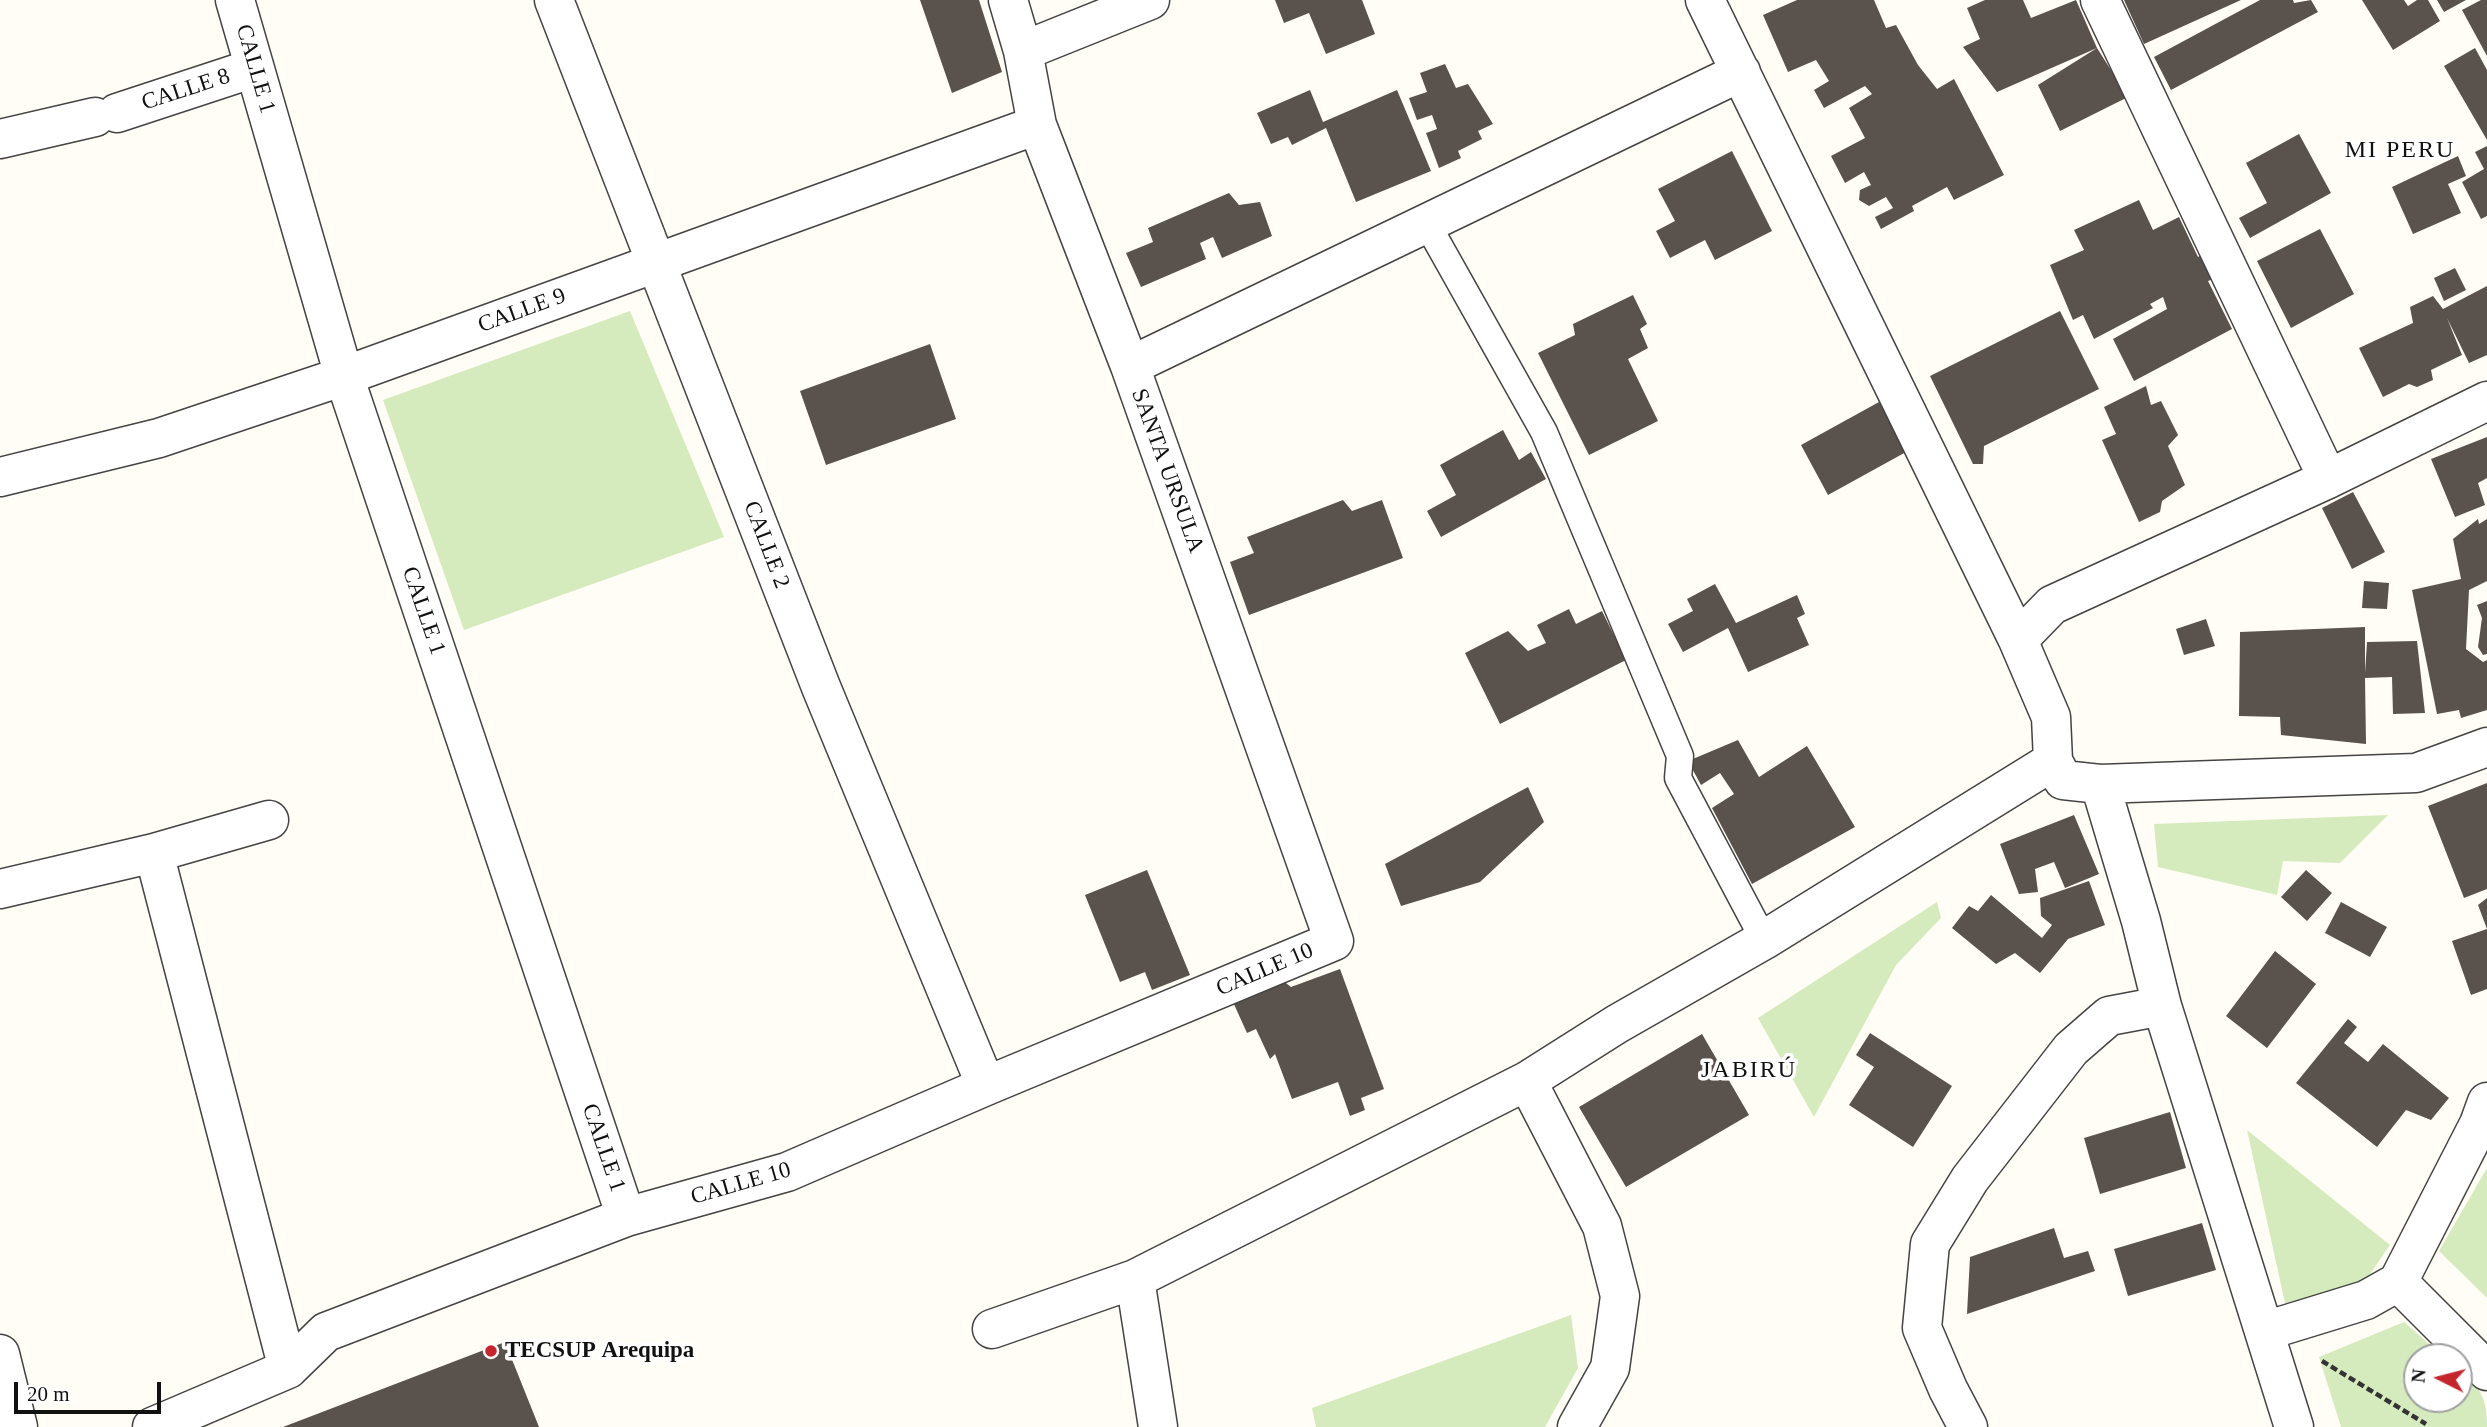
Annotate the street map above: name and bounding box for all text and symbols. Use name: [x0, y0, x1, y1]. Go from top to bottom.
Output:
street label: CALLE 1: [229, 21, 281, 117]
street label: CALLE 8: [138, 63, 234, 117]
district label: MI PERU: [2346, 137, 2454, 165]
street label: CALLE 9: [474, 282, 570, 340]
street label: SANTA URSULA: [1125, 385, 1209, 557]
street label: CALLE 2: [737, 497, 795, 593]
street label: CALLE 1: [395, 563, 451, 659]
street label: CALLE 10: [1212, 937, 1318, 1003]
district label: JABIRÚ: [1702, 1057, 1796, 1085]
street label: CALLE 1: [575, 1100, 631, 1196]
street label: CALLE 10: [688, 1157, 794, 1211]
place label: TECSUP Arequipa: [505, 1337, 694, 1365]
marker: TECSUP Arequipa: [483, 1343, 499, 1359]
north arrow: [2403, 1343, 2473, 1413]
scale bar: [18, 1368, 164, 1412]
text: N: [2407, 1368, 2430, 1384]
text: 20 m: [27, 1382, 70, 1406]

